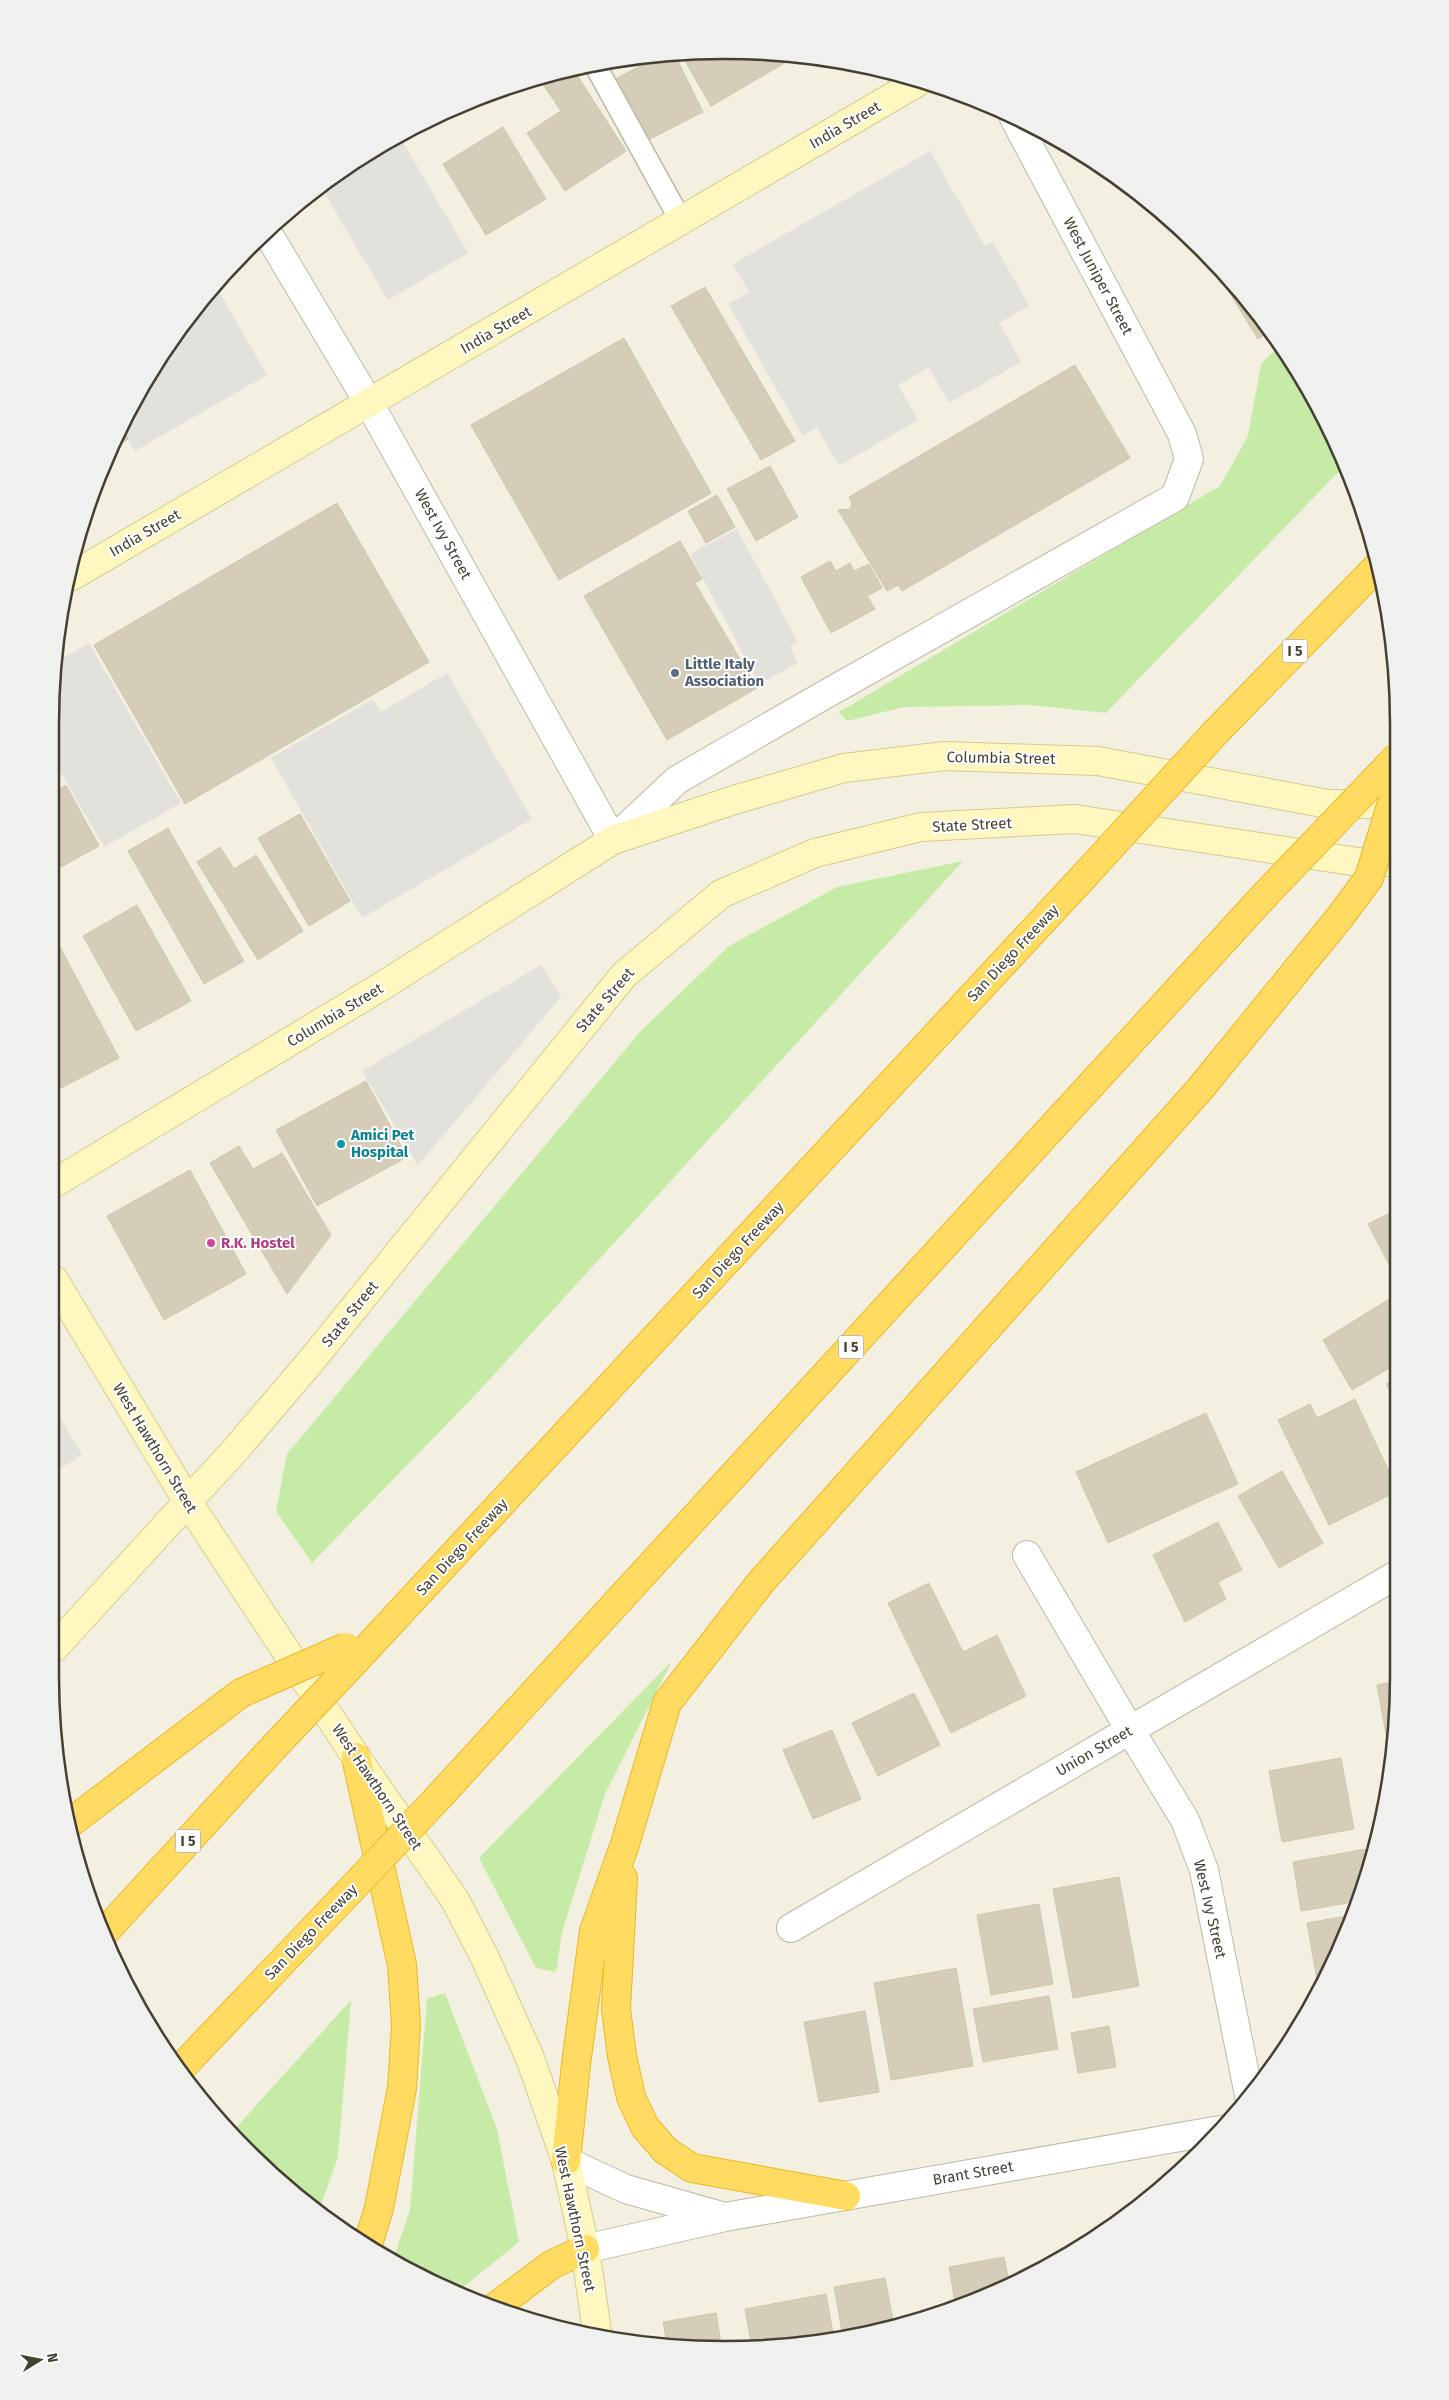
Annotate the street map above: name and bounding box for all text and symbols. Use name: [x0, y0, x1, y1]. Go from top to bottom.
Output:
street label: India Street: [806, 97, 884, 153]
street label: West Juniper Street: [1059, 214, 1137, 338]
street label: India Street: [457, 302, 535, 358]
street label: West Ivy Street: [411, 486, 476, 583]
street label: India Street: [106, 505, 184, 561]
road number: I 5: [1282, 640, 1308, 662]
place label: Little Italy Association: [684, 655, 764, 690]
marker: Little Italy Association: [669, 667, 681, 679]
street label: Columbia Street: [946, 748, 1056, 768]
street label: State Street: [932, 814, 1013, 836]
street label: San Diego Freeway: [963, 900, 1063, 1005]
street label: State Street: [572, 964, 638, 1036]
street label: Columbia Street: [284, 979, 387, 1051]
place label: Amici Pet Hospital: [350, 1126, 415, 1161]
marker: Amici Pet Hospital: [335, 1138, 347, 1150]
street label: San Diego Freeway: [688, 1197, 788, 1302]
place label: R.K. Hostel: [221, 1234, 295, 1252]
marker: R.K. Hostel: [205, 1237, 217, 1249]
street label: State Street: [318, 1277, 382, 1351]
road number: I 5: [838, 1335, 864, 1358]
street label: West Hawthorn Street: [109, 1380, 201, 1517]
street label: San Diego Freeway: [412, 1494, 512, 1599]
street label: West Hawthorn Street: [328, 1721, 426, 1854]
street label: Union Street: [1053, 1722, 1136, 1780]
road number: I 5: [176, 1830, 200, 1852]
street label: West Ivy Street: [1190, 1858, 1230, 1961]
street label: San Diego Freeway: [261, 1880, 362, 1984]
street label: West Hawthorn Street: [551, 2145, 599, 2294]
street label: Brant Street: [931, 2157, 1015, 2189]
north arrow: [15, 2335, 65, 2385]
text: N: [43, 2352, 61, 2364]

